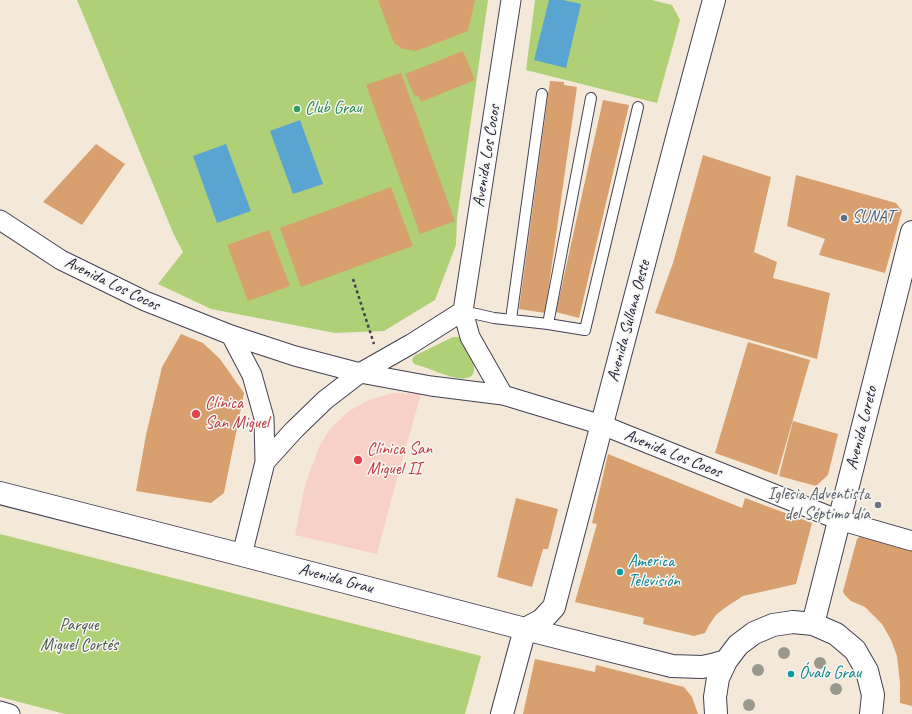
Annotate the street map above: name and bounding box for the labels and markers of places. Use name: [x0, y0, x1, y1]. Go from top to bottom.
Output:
place label: Club Grau: [305, 99, 362, 119]
marker: Club Grau: [292, 104, 302, 114]
place label: SUNAT: [852, 208, 894, 228]
marker: SUNAT: [839, 213, 849, 223]
place label: Clínica San Miguel: [205, 394, 269, 434]
marker: Clínica San Miguel: [190, 408, 202, 420]
place label: Clínica San Miguel II: [367, 440, 432, 480]
marker: Clínica San Miguel II: [352, 454, 364, 466]
place label: Iglesia Adventista del Séptimo día: [768, 485, 870, 525]
marker: Iglesia Adventista del Séptimo día: [873, 500, 883, 510]
place label: America Televisión: [628, 552, 680, 592]
marker: America Televisión: [615, 567, 625, 577]
place label: Óvalo Grau: [799, 664, 861, 684]
marker: Óvalo Grau: [786, 669, 796, 679]

